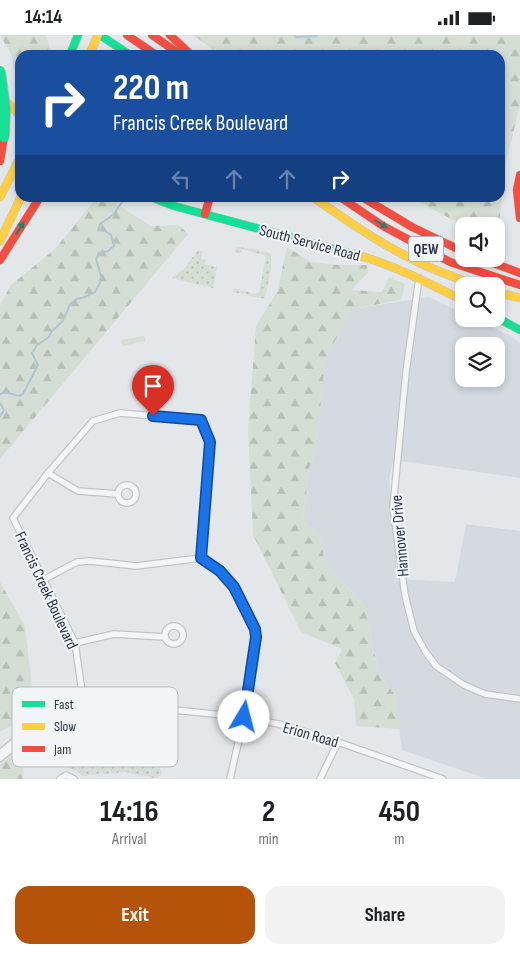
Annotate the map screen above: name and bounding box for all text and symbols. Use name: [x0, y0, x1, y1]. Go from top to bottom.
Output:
text: 14:14: [25, 6, 62, 29]
text: 220 m: [113, 67, 189, 110]
icon: right: [30, 70, 95, 135]
text: Francis Creek Boulevard: [113, 110, 288, 137]
icon: left: [167, 165, 195, 193]
icon: ahead: [220, 165, 248, 193]
icon: ahead: [273, 165, 301, 193]
icon: right: [326, 165, 354, 193]
map controls: [455, 217, 505, 387]
button: sound: [455, 217, 505, 267]
one-way arrow: [374, 220, 387, 229]
street label: South Service Road: [257, 221, 362, 266]
one-way arrow: [15, 222, 24, 235]
road number: QEW: [408, 237, 444, 261]
button: search: [455, 277, 505, 327]
button: layers: [455, 337, 505, 387]
pin: [132, 365, 174, 416]
icon: arrive: [139, 372, 167, 400]
street label: Hannover Drive: [387, 494, 414, 578]
street label: Francis Creek Boulevard: [10, 529, 81, 652]
legend: [12, 687, 178, 767]
position arrow: [217, 690, 269, 742]
text: Fast: [54, 696, 74, 713]
text: Slow: [54, 718, 76, 735]
street label: Erion Road: [281, 718, 341, 752]
text: Jam: [53, 741, 71, 758]
text: 14:16: [100, 794, 159, 830]
text: 2: [262, 794, 275, 830]
text: 450: [379, 794, 420, 830]
text: Arrival: [112, 830, 146, 849]
text: min: [258, 830, 279, 849]
text: m: [394, 830, 404, 849]
button: Exit: [15, 886, 255, 944]
button: Share: [265, 886, 505, 944]

